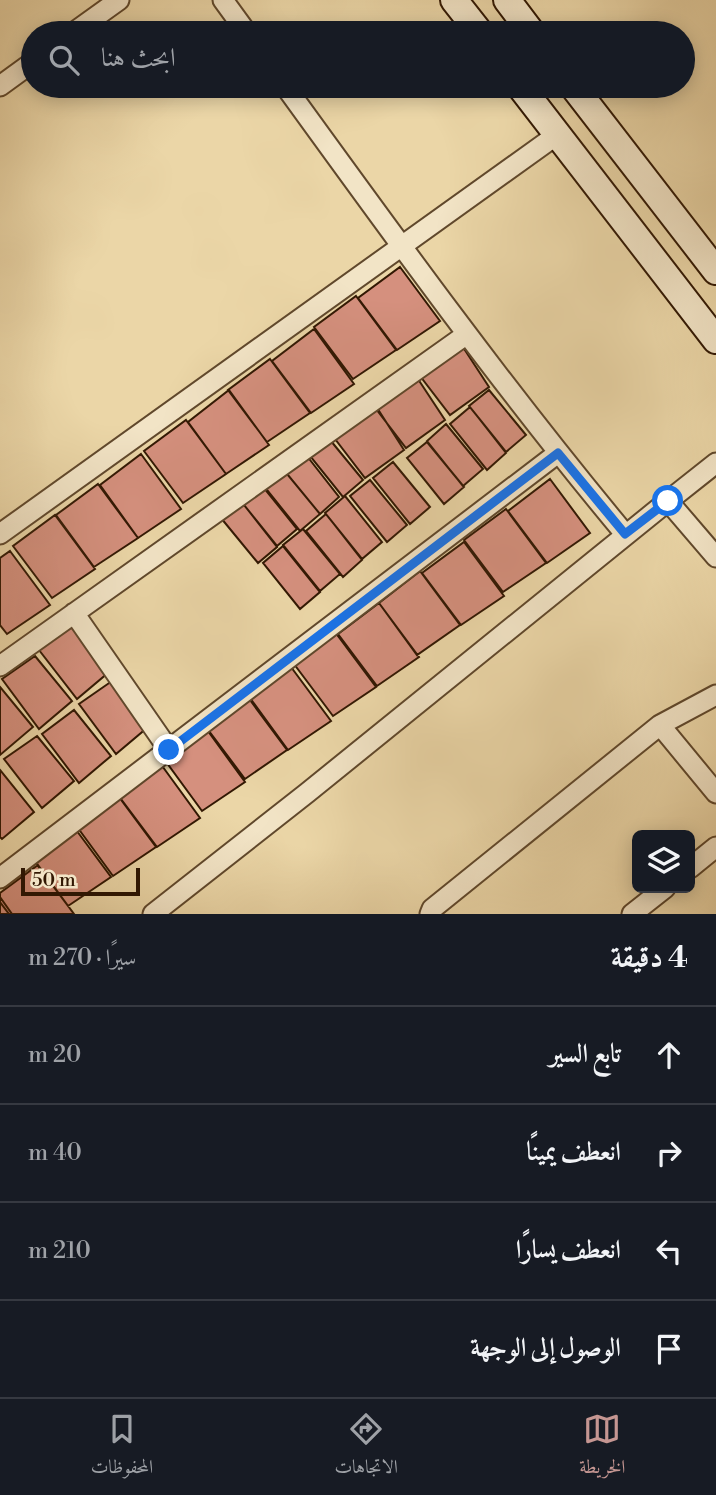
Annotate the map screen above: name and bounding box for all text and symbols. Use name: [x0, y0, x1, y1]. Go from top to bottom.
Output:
search box: [21, 21, 695, 98]
icon: search: [45, 41, 83, 79]
text: ابحث هنا: [101, 42, 176, 74]
route start: [652, 485, 683, 516]
route end: [153, 734, 184, 765]
map controls: [632, 830, 695, 893]
button: layers: [632, 830, 695, 893]
scale bar: [21, 865, 140, 897]
text: 50 m: [32, 868, 76, 892]
text: 4 دقيقة: [611, 939, 688, 977]
text: سيرًا · 270 m: [28, 944, 136, 972]
icon: ahead: [650, 1036, 688, 1074]
text: تابع السير: [549, 1038, 621, 1070]
text: 20 m: [28, 1041, 81, 1069]
icon: right: [650, 1134, 688, 1172]
text: انعطف يمينًا: [526, 1136, 621, 1168]
text: 40 m: [28, 1139, 82, 1167]
icon: left: [650, 1232, 688, 1270]
text: انعطف يسارًا: [516, 1234, 621, 1266]
text: 210 m: [28, 1237, 91, 1265]
icon: arrive: [650, 1330, 688, 1368]
text: الوصول إلى الوجهة: [470, 1332, 621, 1364]
tab: المحفوظات: [91, 1410, 153, 1485]
tab: الاتجاهات: [334, 1410, 398, 1485]
tab: الخريطة: [579, 1410, 625, 1485]

